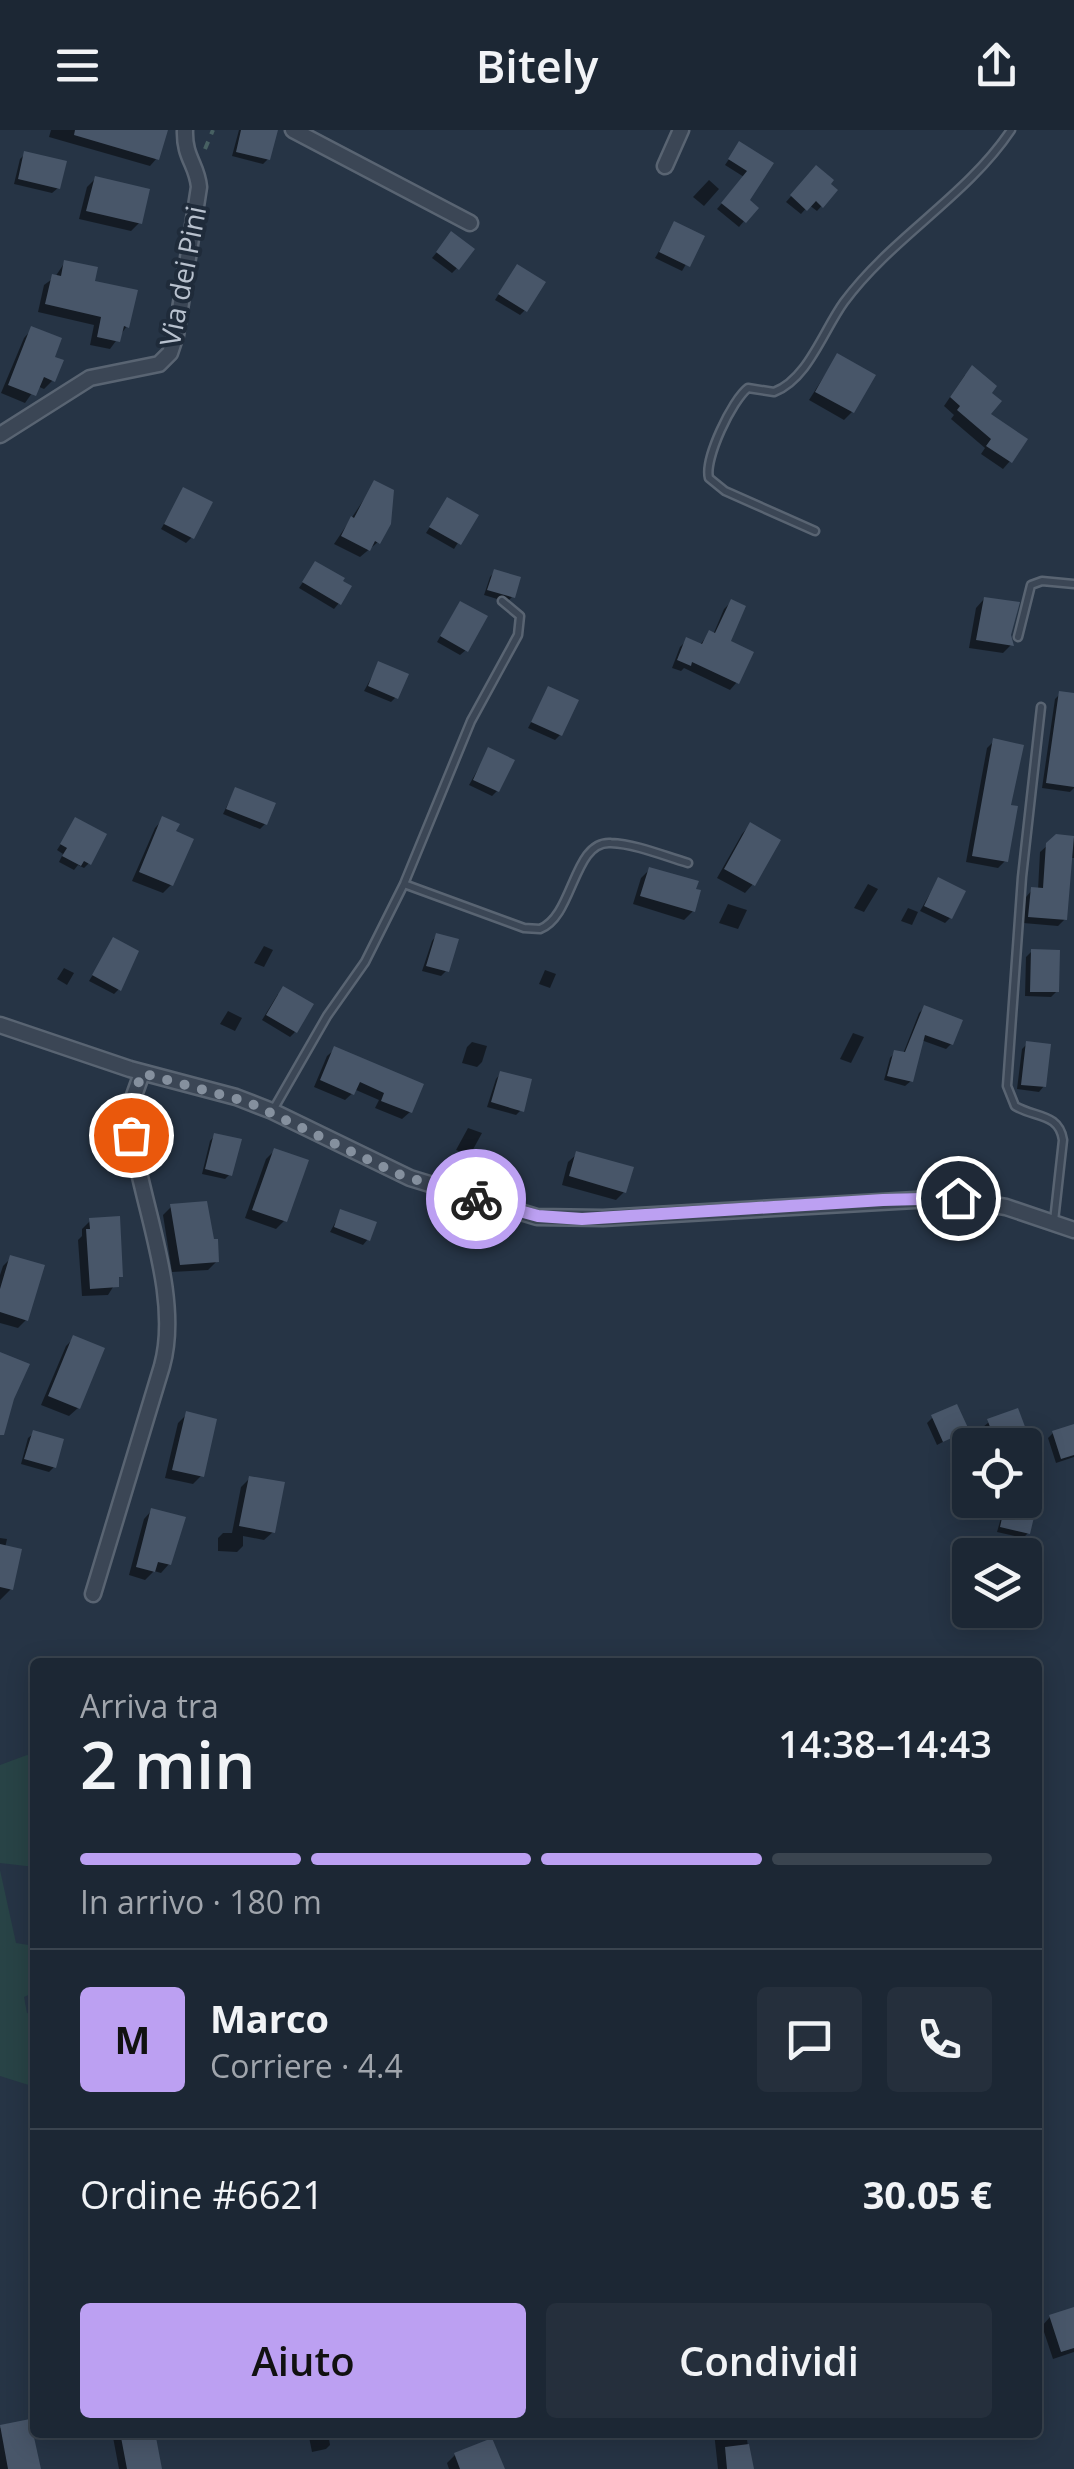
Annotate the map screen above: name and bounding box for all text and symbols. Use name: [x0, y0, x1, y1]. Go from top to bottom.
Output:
text: Bitely: [476, 35, 598, 96]
icon: menu: [50, 38, 105, 93]
icon: share: [969, 38, 1024, 93]
street label: Via dei Pini: [150, 203, 214, 349]
pin: [89, 1093, 174, 1178]
icon: bag: [104, 1108, 159, 1163]
courier: [426, 1149, 526, 1249]
pin: [916, 1156, 1001, 1241]
icon: home: [931, 1171, 986, 1226]
icon: bike: [449, 1172, 504, 1227]
map controls: [952, 1428, 1042, 1628]
button: locate: [952, 1428, 1042, 1518]
button: layers: [952, 1538, 1042, 1628]
text: Arriva tra: [80, 1684, 219, 1727]
text: 14:38–14:43: [778, 1717, 992, 1769]
text: 2 min: [80, 1720, 255, 1808]
text: In arrivo · 180 m: [80, 1880, 322, 1923]
button: chat: [757, 1987, 862, 2092]
button: phone: [887, 1987, 992, 2092]
text: Marco: [210, 1992, 329, 2044]
text: M: [115, 2013, 150, 2065]
text: Corriere · 4.4: [210, 2044, 403, 2087]
text: Ordine #6621: [80, 2168, 324, 2220]
text: 30.05 €: [863, 2168, 992, 2220]
button: Aiuto: [80, 2303, 526, 2418]
button: Condividi: [546, 2303, 992, 2418]

